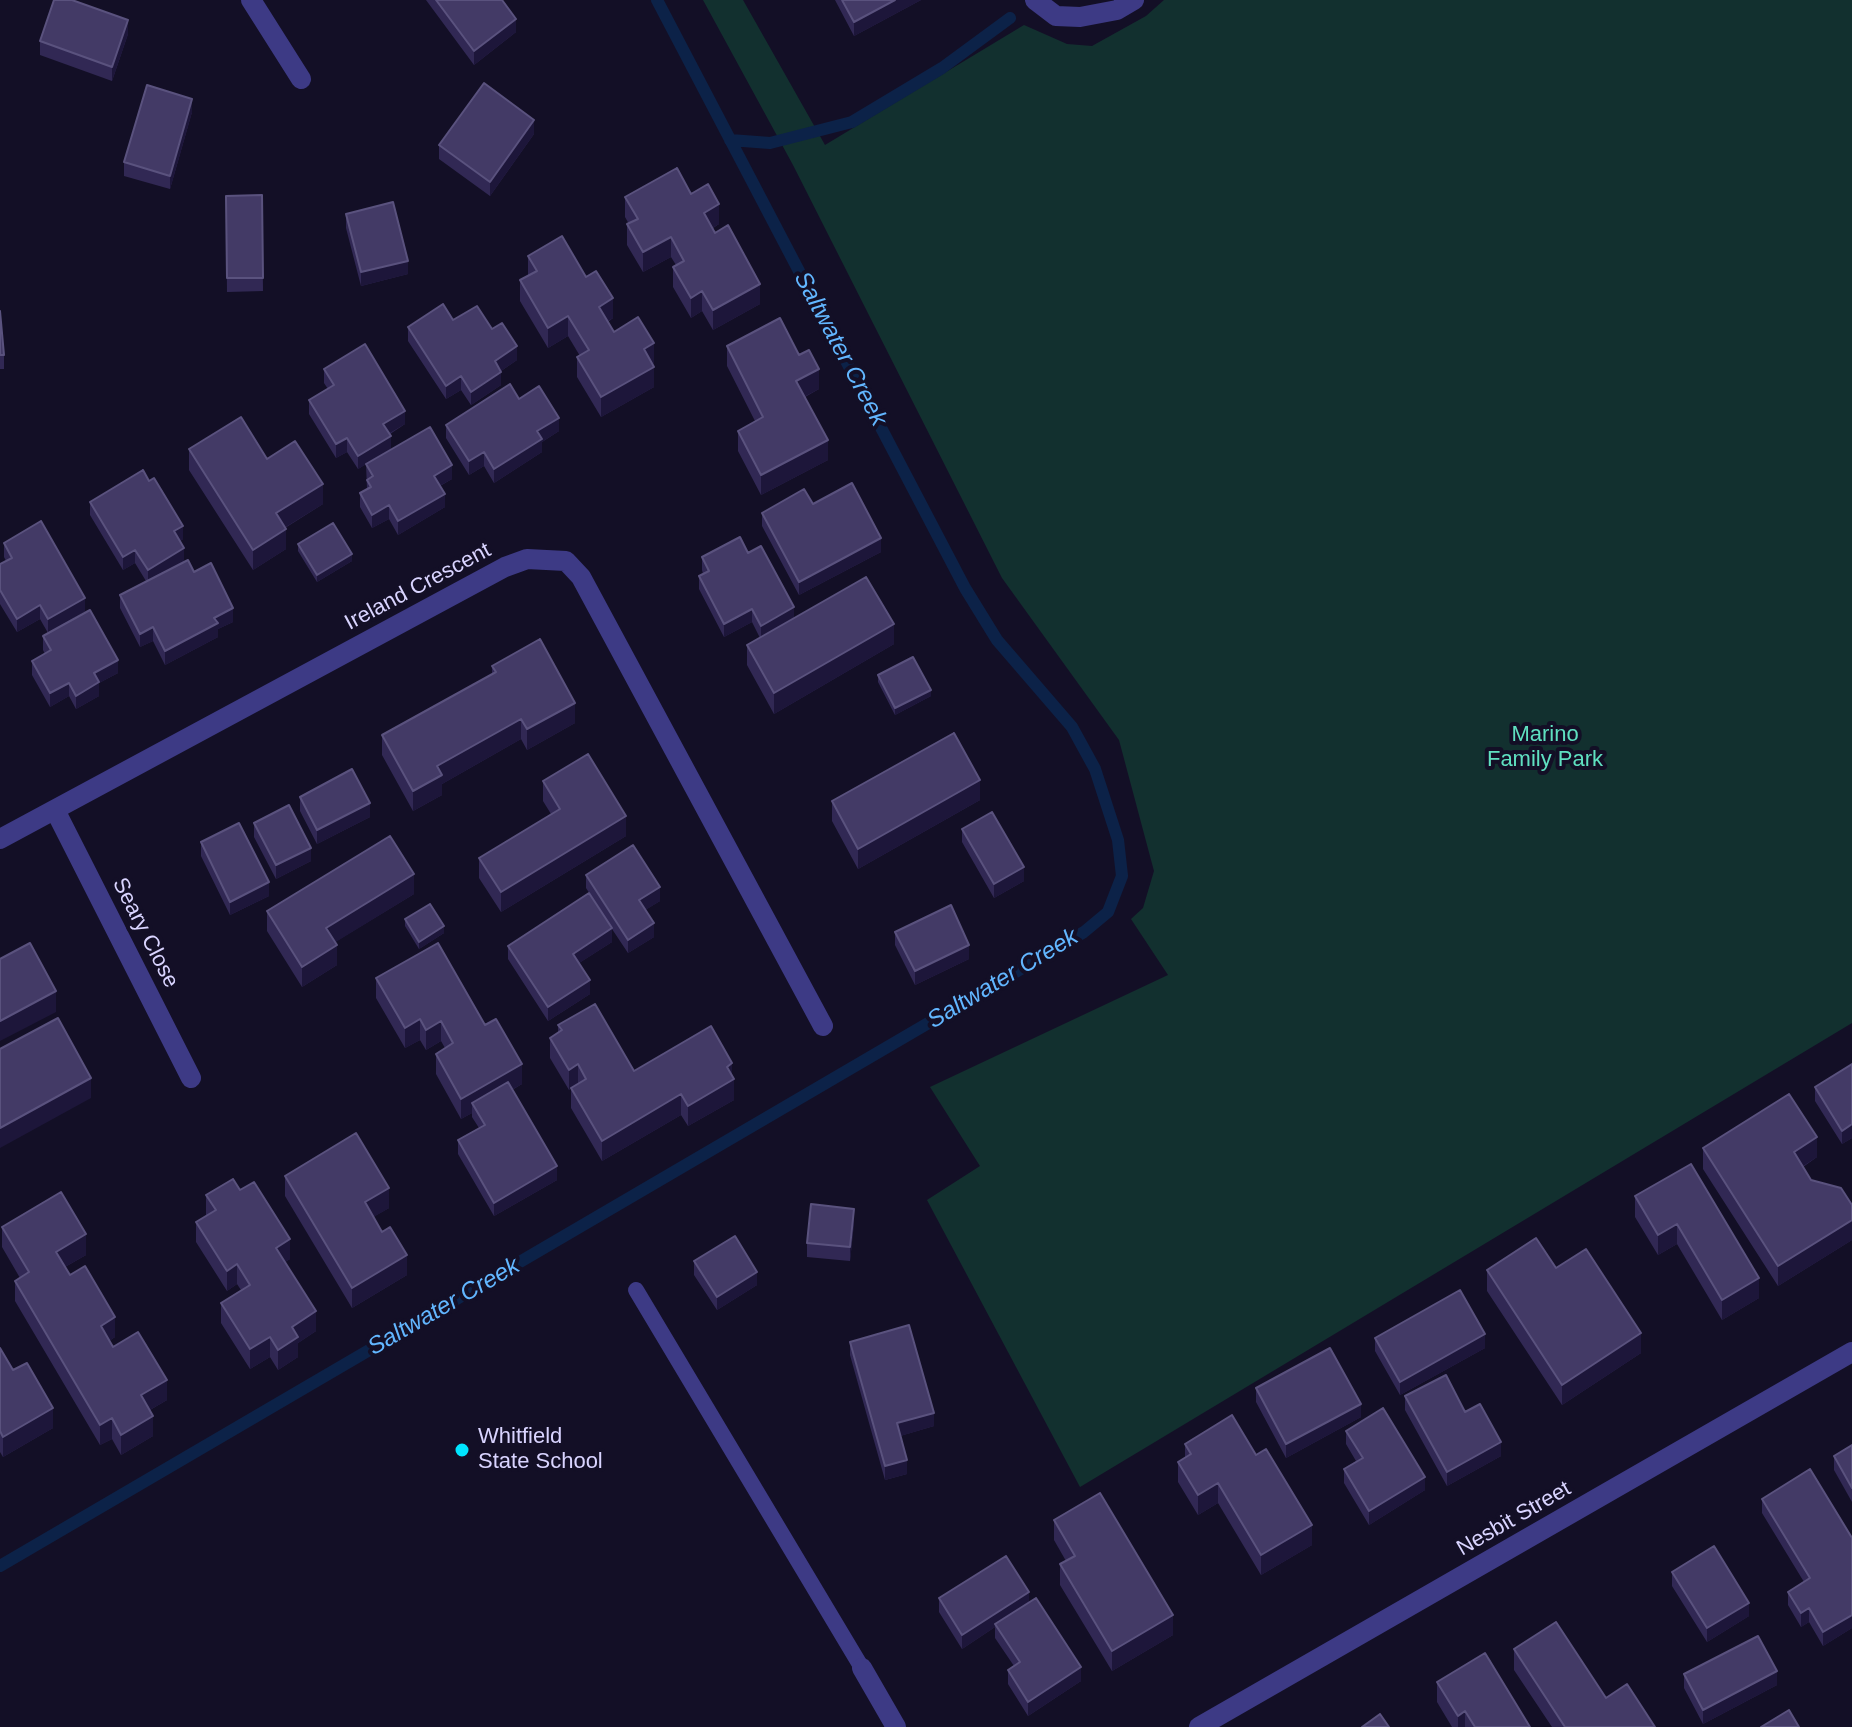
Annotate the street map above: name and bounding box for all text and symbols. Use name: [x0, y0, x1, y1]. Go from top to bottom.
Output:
water label: Saltwater Creek: [787, 267, 893, 431]
street label: Ireland Crescent: [341, 537, 495, 637]
park label: Marino Family Park: [1487, 722, 1603, 774]
street label: Seary Close: [106, 874, 184, 992]
water label: Saltwater Creek: [922, 923, 1084, 1035]
water label: Saltwater Creek: [363, 1252, 525, 1362]
place label: Whitfield State School: [478, 1424, 603, 1476]
marker: Whitfield State School: [453, 1441, 471, 1459]
street label: Nesbit Street: [1452, 1476, 1576, 1562]

